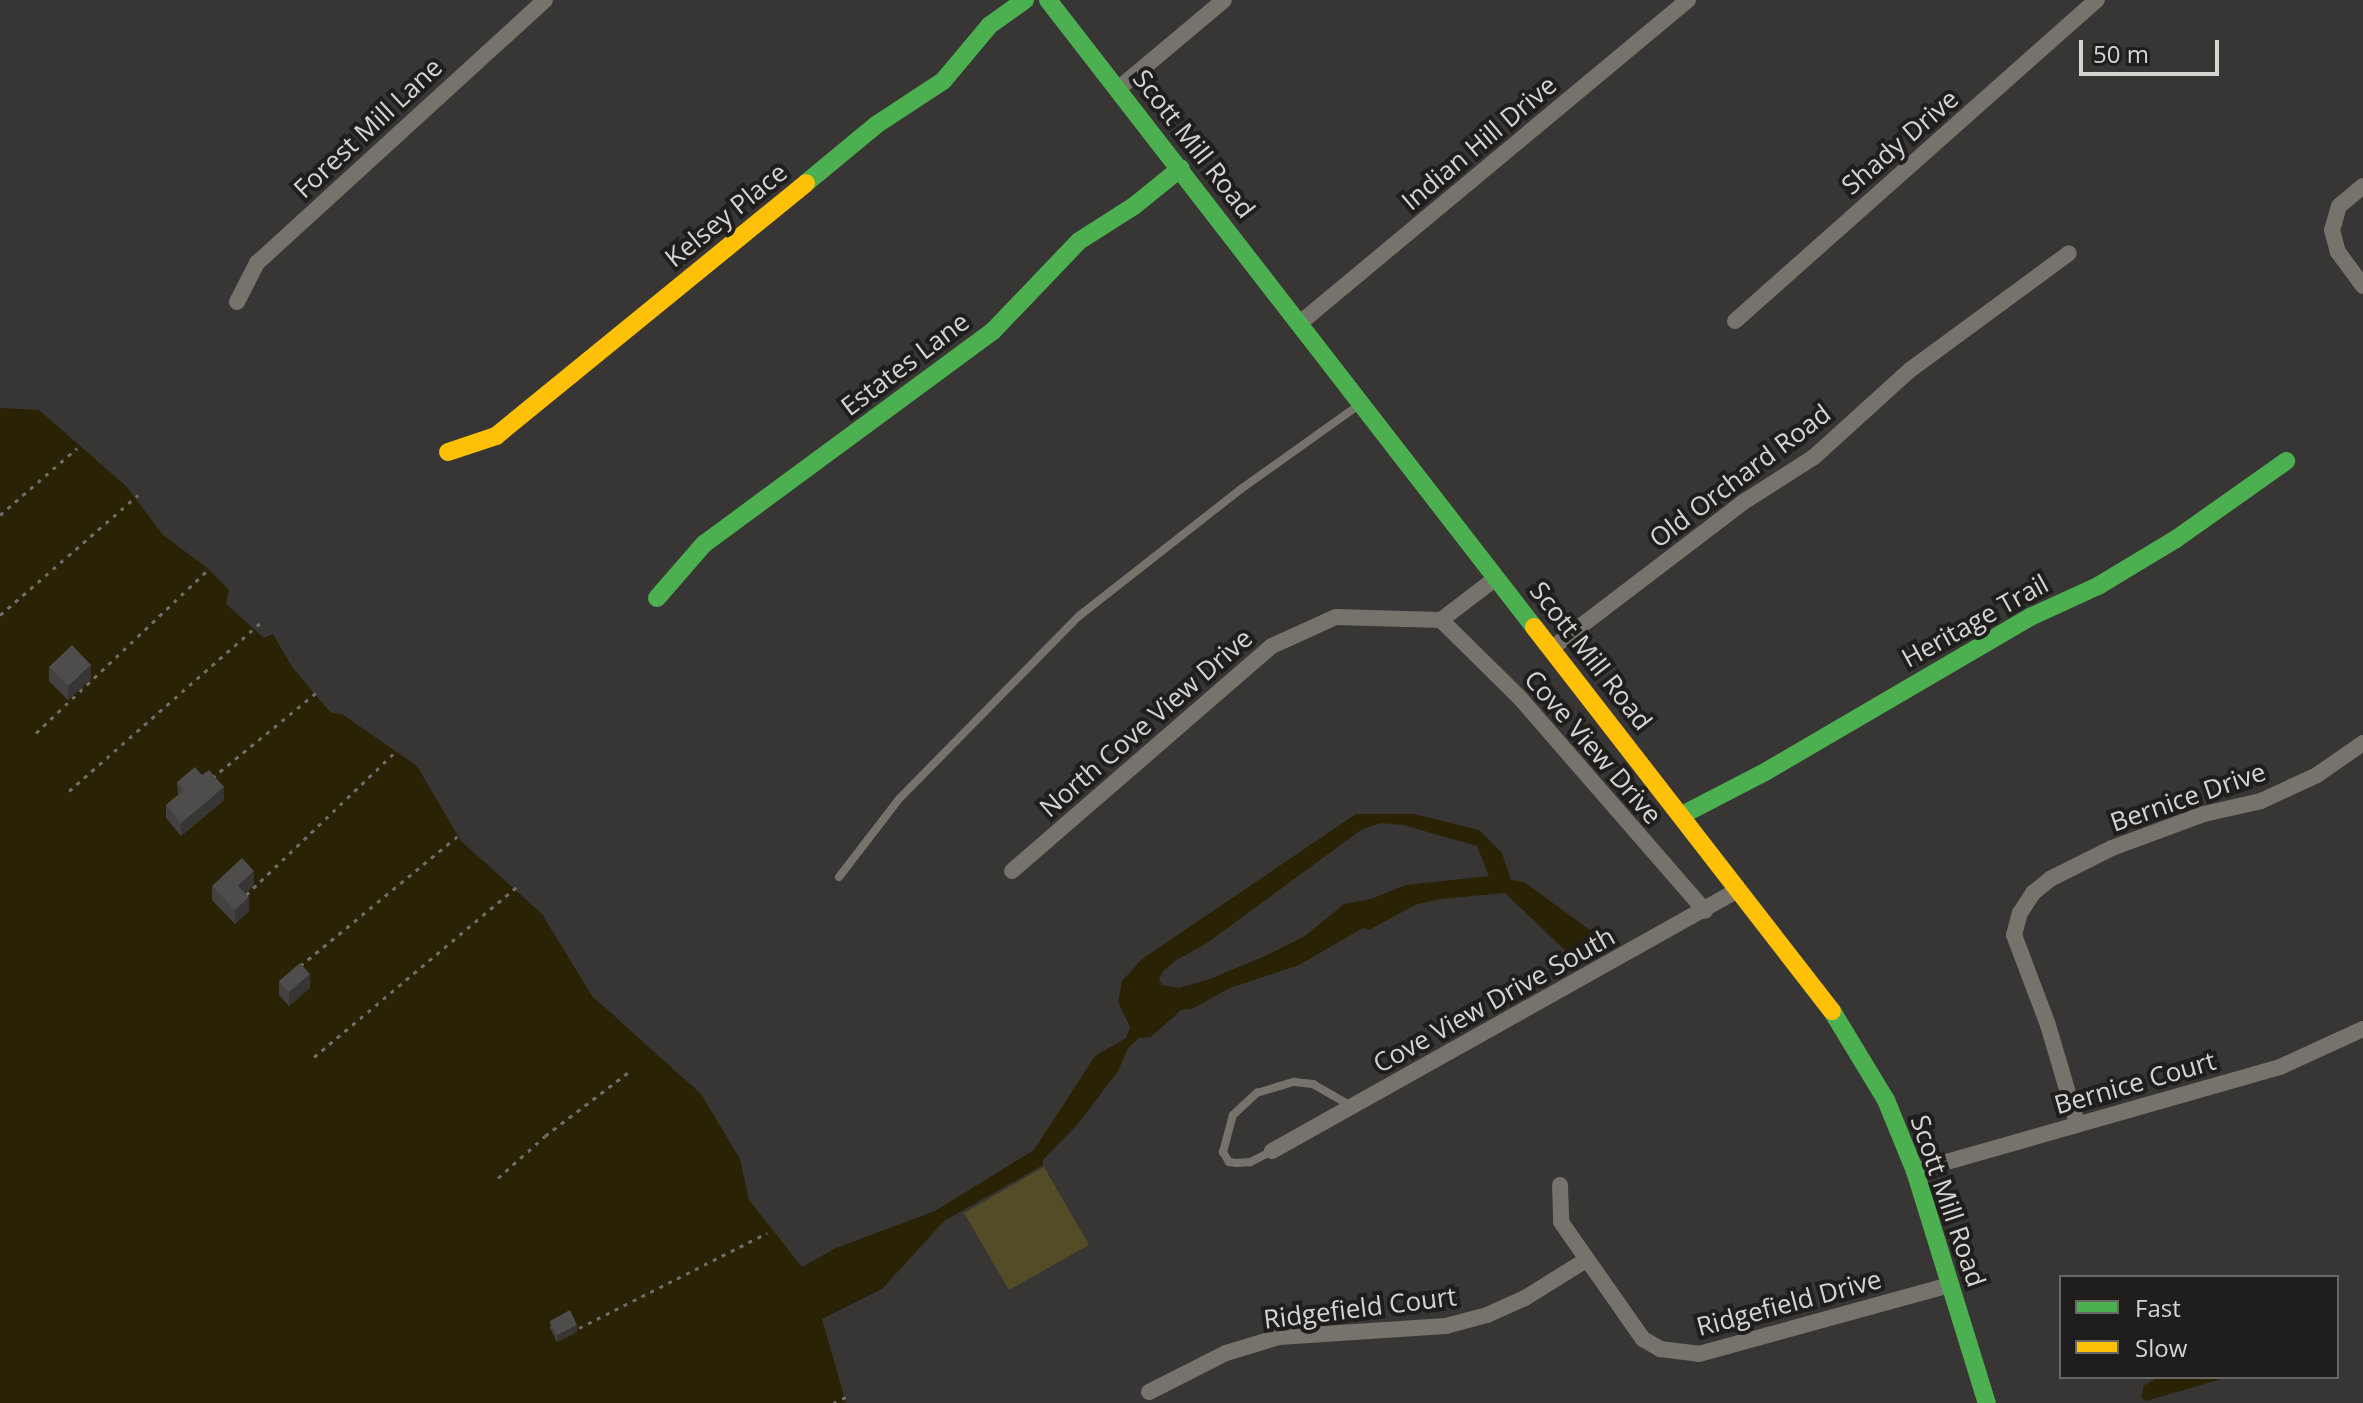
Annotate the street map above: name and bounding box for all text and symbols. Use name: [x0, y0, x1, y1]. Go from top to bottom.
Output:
scale bar: [2083, 24, 2223, 74]
text: 50 m: [2093, 37, 2149, 70]
street label: Forest Mill Lane: [287, 51, 449, 205]
street label: Scott Mill Road: [1126, 64, 1262, 224]
street label: Indian Hill Drive: [1395, 69, 1563, 217]
street label: Shady Drive: [1835, 83, 1965, 201]
street label: Kelsey Place: [659, 156, 793, 274]
street label: Estates Lane: [835, 306, 975, 422]
street label: Old Orchard Road: [1643, 398, 1837, 554]
street label: Heritage Trail: [1896, 568, 2054, 674]
street label: Scott Mill Road: [1523, 576, 1659, 736]
street label: North Cove View Drive: [1033, 622, 1259, 824]
street label: Cove View Drive: [1518, 664, 1668, 830]
street label: Bernice Drive: [2106, 756, 2270, 838]
street label: Cove View Drive South: [1368, 921, 1620, 1079]
street label: Bernice Court: [2051, 1045, 2219, 1121]
street label: Scott Mill Road: [1904, 1111, 1992, 1291]
street label: Ridgefield Drive: [1693, 1263, 1885, 1343]
legend: [2059, 1275, 2339, 1379]
street label: Ridgefield Court: [1262, 1281, 1458, 1335]
text: Fast: [2135, 1291, 2181, 1324]
text: Slow: [2135, 1331, 2187, 1364]

